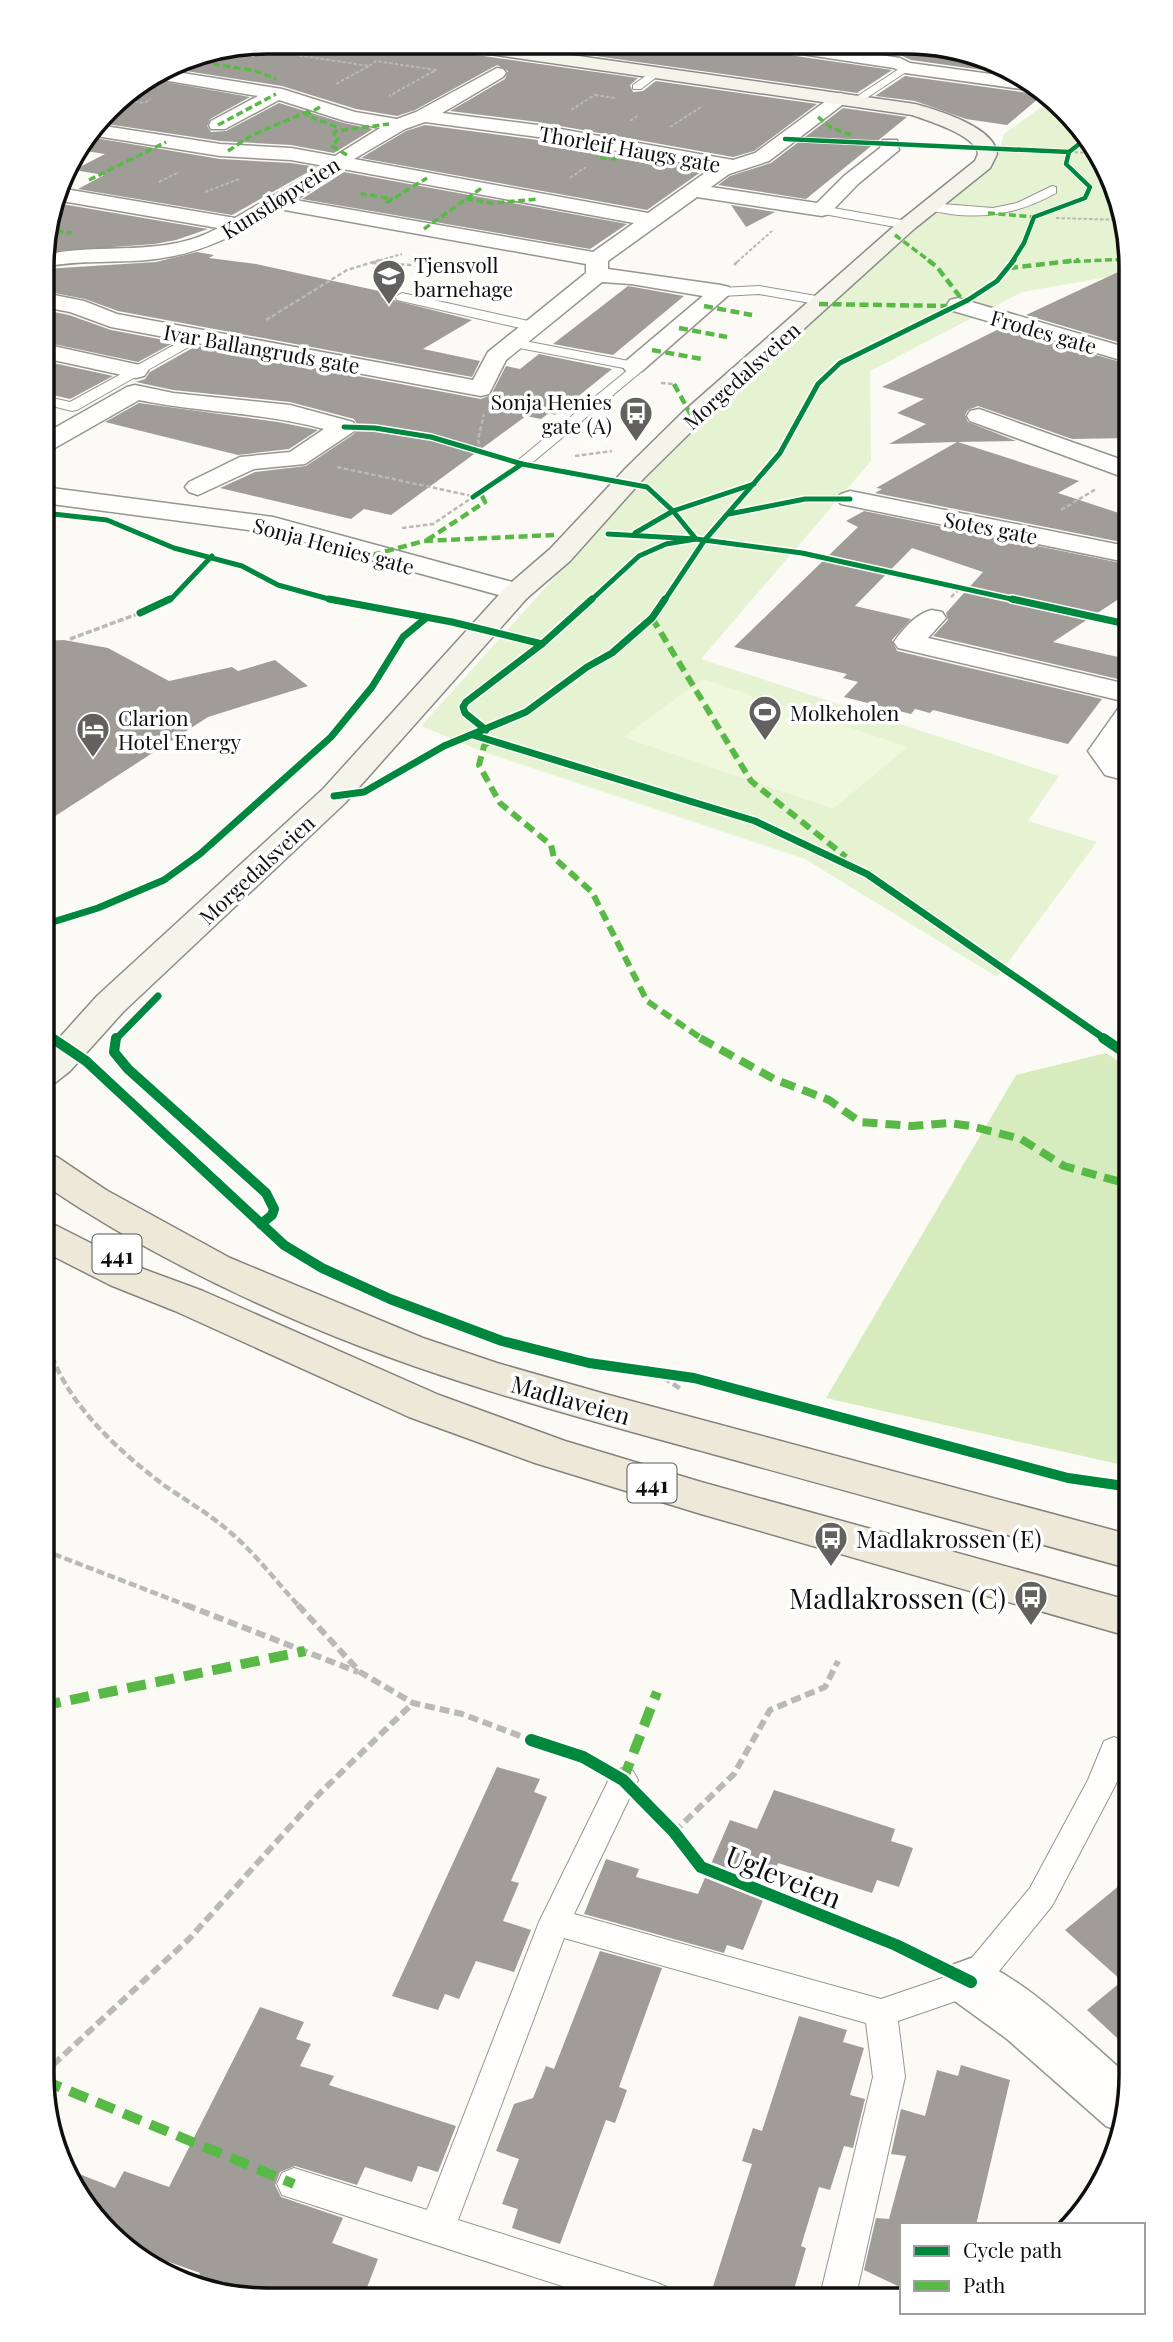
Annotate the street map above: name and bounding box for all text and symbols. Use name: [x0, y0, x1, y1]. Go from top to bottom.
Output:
street label: Thorleif Haugs gate: [537, 118, 723, 178]
street label: Kunstløpveien: [215, 149, 345, 245]
place label: Tjensvoll barnehage: [414, 250, 513, 302]
school or university icon: Tjensvoll barnehage: [370, 257, 408, 306]
street label: Frodes gate: [988, 302, 1100, 360]
street label: Morgedalsveien: [677, 315, 806, 435]
street label: Ivar Ballangruds gate: [162, 317, 362, 379]
place label: Sonja Henies gate (A): [491, 387, 612, 439]
bus stop icon: Sonja Henies gate (A): [617, 394, 655, 443]
street label: Sotes gate: [942, 504, 1040, 550]
street label: Sonja Henies gate: [250, 510, 418, 580]
sports icon: Molkeholen: [746, 693, 784, 742]
place label: Molkeholen: [790, 698, 900, 726]
place label: Clarion Hotel Energy: [118, 703, 241, 755]
hotel icon: Clarion Hotel Energy: [74, 710, 112, 759]
street label: Morgedalsveien: [192, 808, 320, 930]
road number: 441: [92, 1234, 142, 1274]
street label: Madlaveien: [508, 1367, 634, 1431]
road number: 441: [628, 1464, 676, 1502]
bus stop icon: Madlakrossen (E): [812, 1519, 850, 1568]
place label: Madlakrossen (E): [856, 1522, 1041, 1554]
bus stop icon: Madlakrossen (C): [1012, 1578, 1050, 1627]
place label: Madlakrossen (C): [789, 1579, 1006, 1616]
street label: Ugleveien: [721, 1836, 848, 1916]
legend: [900, 2223, 1145, 2314]
text: Cycle path: [963, 2235, 1063, 2263]
text: Path: [963, 2270, 1006, 2298]

